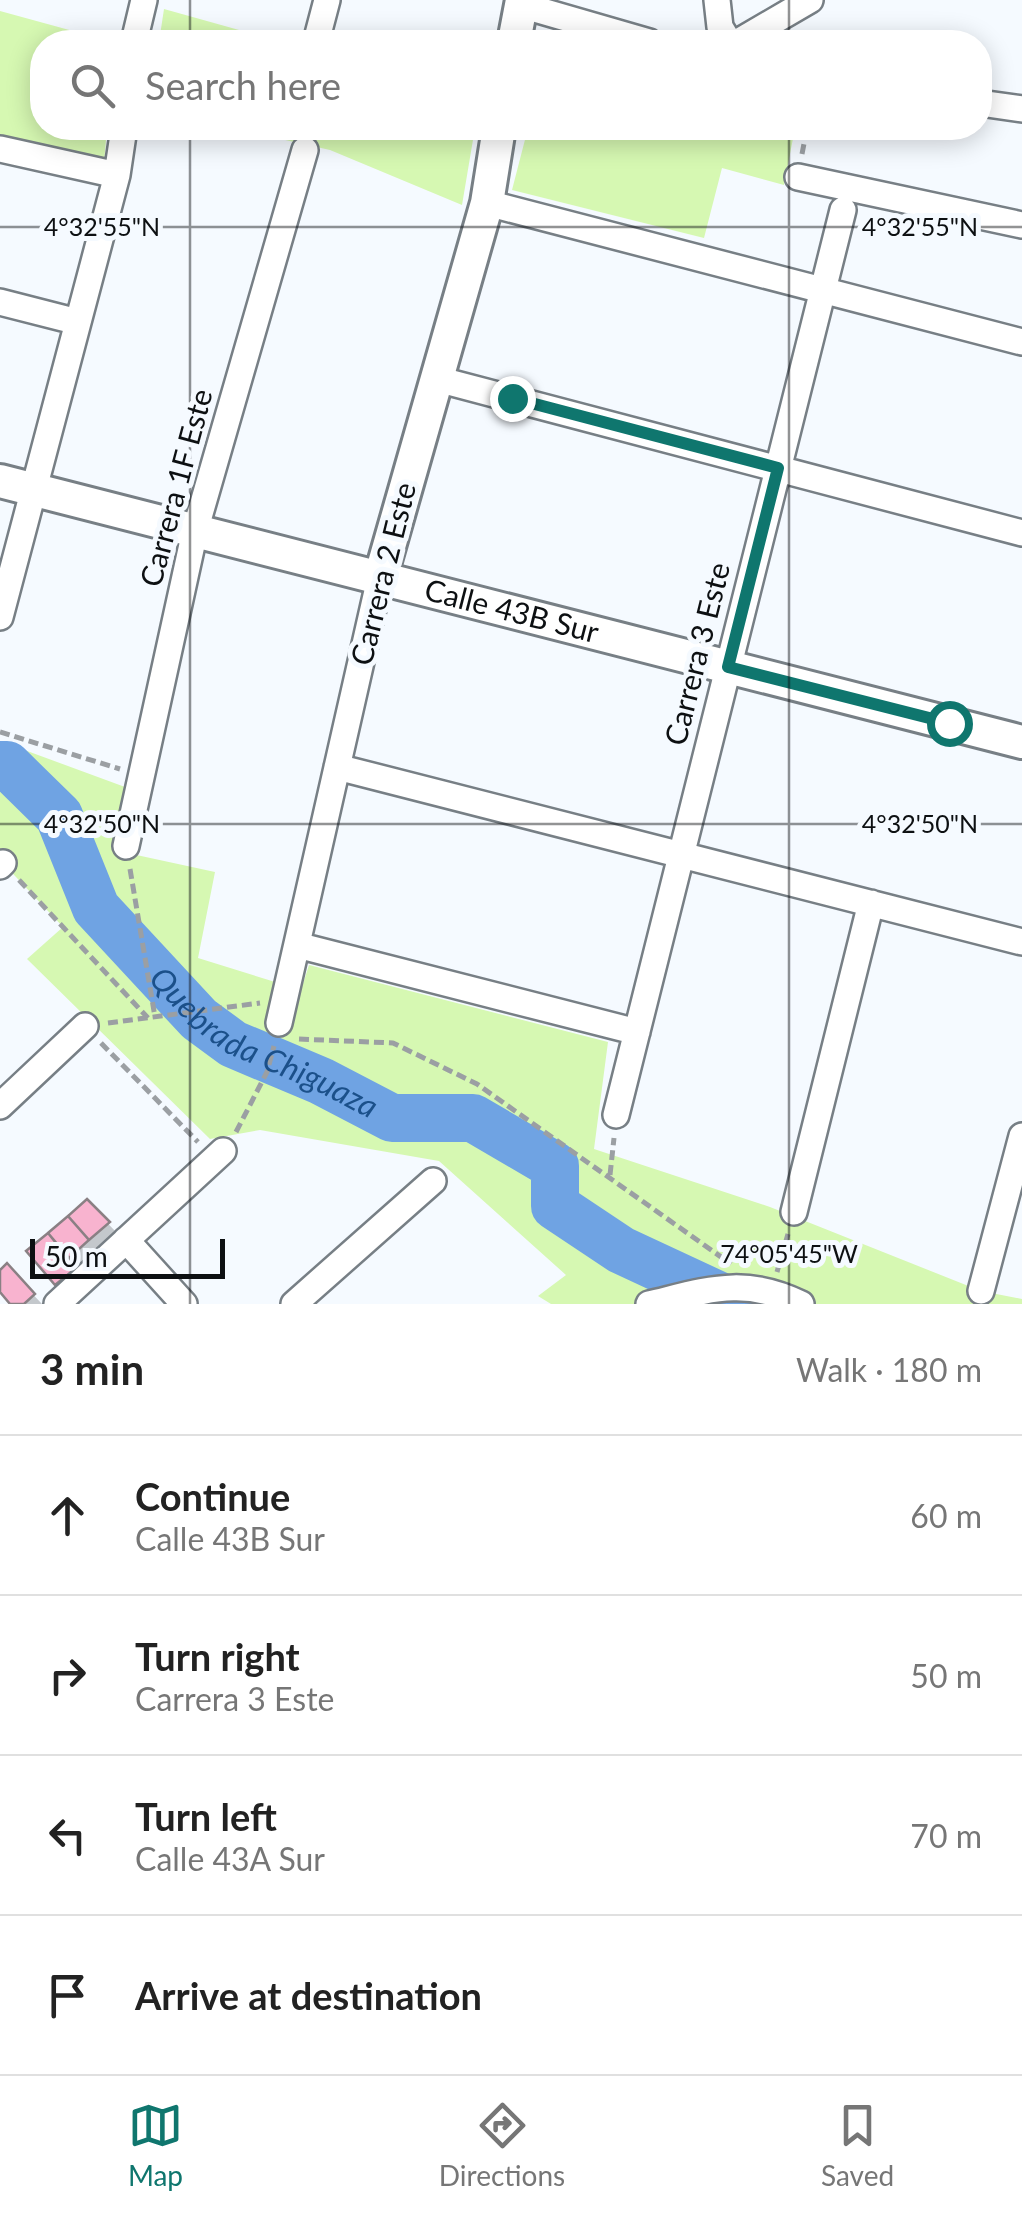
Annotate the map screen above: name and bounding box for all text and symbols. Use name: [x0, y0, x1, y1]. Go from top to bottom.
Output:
search box: [30, 30, 992, 140]
icon: search: [65, 58, 120, 113]
text: Search here: [145, 62, 341, 108]
text: 4°32'55"N: [44, 211, 160, 241]
text: 4°32'55"N: [862, 211, 978, 241]
route end: [490, 376, 536, 422]
street label: Carrera 1F Este: [131, 385, 219, 590]
street label: Carrera 2 Este: [342, 478, 422, 669]
street label: Carrera 3 Este: [656, 558, 736, 749]
street label: Calle 43B Sur: [421, 570, 603, 649]
route start: [927, 701, 973, 747]
text: 4°32'50"N: [44, 808, 160, 838]
text: 4°32'50"N: [862, 808, 978, 838]
water label: Quebrada Chiguaza: [142, 958, 385, 1125]
scale bar: [30, 1234, 225, 1278]
text: 74°05'45"W: [720, 1238, 858, 1268]
text: 50 m: [45, 1239, 108, 1273]
text: 3 min: [40, 1344, 144, 1394]
text: Walk · 180 m: [796, 1350, 982, 1389]
text: Continue: [135, 1473, 290, 1519]
icon: ahead: [40, 1488, 95, 1543]
text: 60 m: [910, 1496, 982, 1535]
text: Calle 43B Sur: [135, 1519, 325, 1558]
text: Turn right: [135, 1633, 300, 1679]
icon: right: [40, 1648, 95, 1703]
text: 50 m: [910, 1656, 982, 1695]
text: Carrera 3 Este: [135, 1679, 334, 1718]
text: Turn left: [135, 1793, 277, 1839]
icon: left: [40, 1808, 95, 1863]
text: 70 m: [910, 1816, 982, 1855]
text: Calle 43A Sur: [135, 1839, 325, 1878]
icon: arrive: [40, 1968, 95, 2023]
text: Arrive at destination: [135, 1972, 482, 2018]
tab: Map: [128, 2098, 183, 2192]
tab: Directions: [439, 2098, 565, 2192]
tab: Saved: [821, 2098, 894, 2192]

